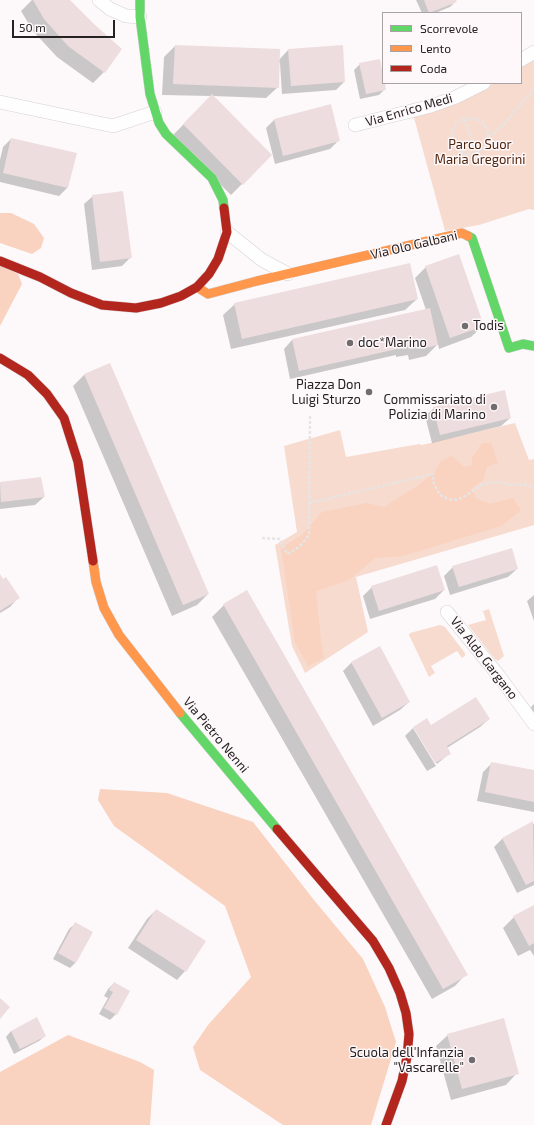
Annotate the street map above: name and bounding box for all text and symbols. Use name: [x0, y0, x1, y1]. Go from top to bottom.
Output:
scale bar: [14, 12, 117, 38]
legend: [382, 12, 522, 84]
text: 50 m: [19, 20, 46, 34]
text: Scorrevole: [420, 21, 478, 35]
text: Lento: [420, 41, 451, 55]
text: Coda: [420, 61, 447, 75]
street label: Via Enrico Medi: [364, 90, 454, 130]
park label: Parco Suor Maria Gregorini: [435, 137, 525, 168]
street label: Via Olo Galbani: [369, 227, 459, 263]
place label: Todis: [473, 318, 504, 334]
marker: Todis: [460, 321, 470, 331]
place label: doc*Marino: [358, 335, 427, 351]
marker: doc*Marino: [345, 338, 355, 348]
place label: Piazza Don Luigi Sturzo: [292, 377, 361, 408]
marker: Piazza Don Luigi Sturzo: [364, 387, 374, 397]
place label: Commissariato di Polizia di Marino: [383, 392, 486, 423]
marker: Commissariato di Polizia di Marino: [489, 402, 499, 412]
street label: Via Aldo Gargano: [447, 614, 521, 702]
street label: Via Pietro Nenni: [180, 694, 252, 776]
place label: Scuola dell'Infanzia "Vascarelle": [349, 1045, 464, 1076]
marker: Scuola dell'Infanzia "Vascarelle": [467, 1055, 477, 1065]

